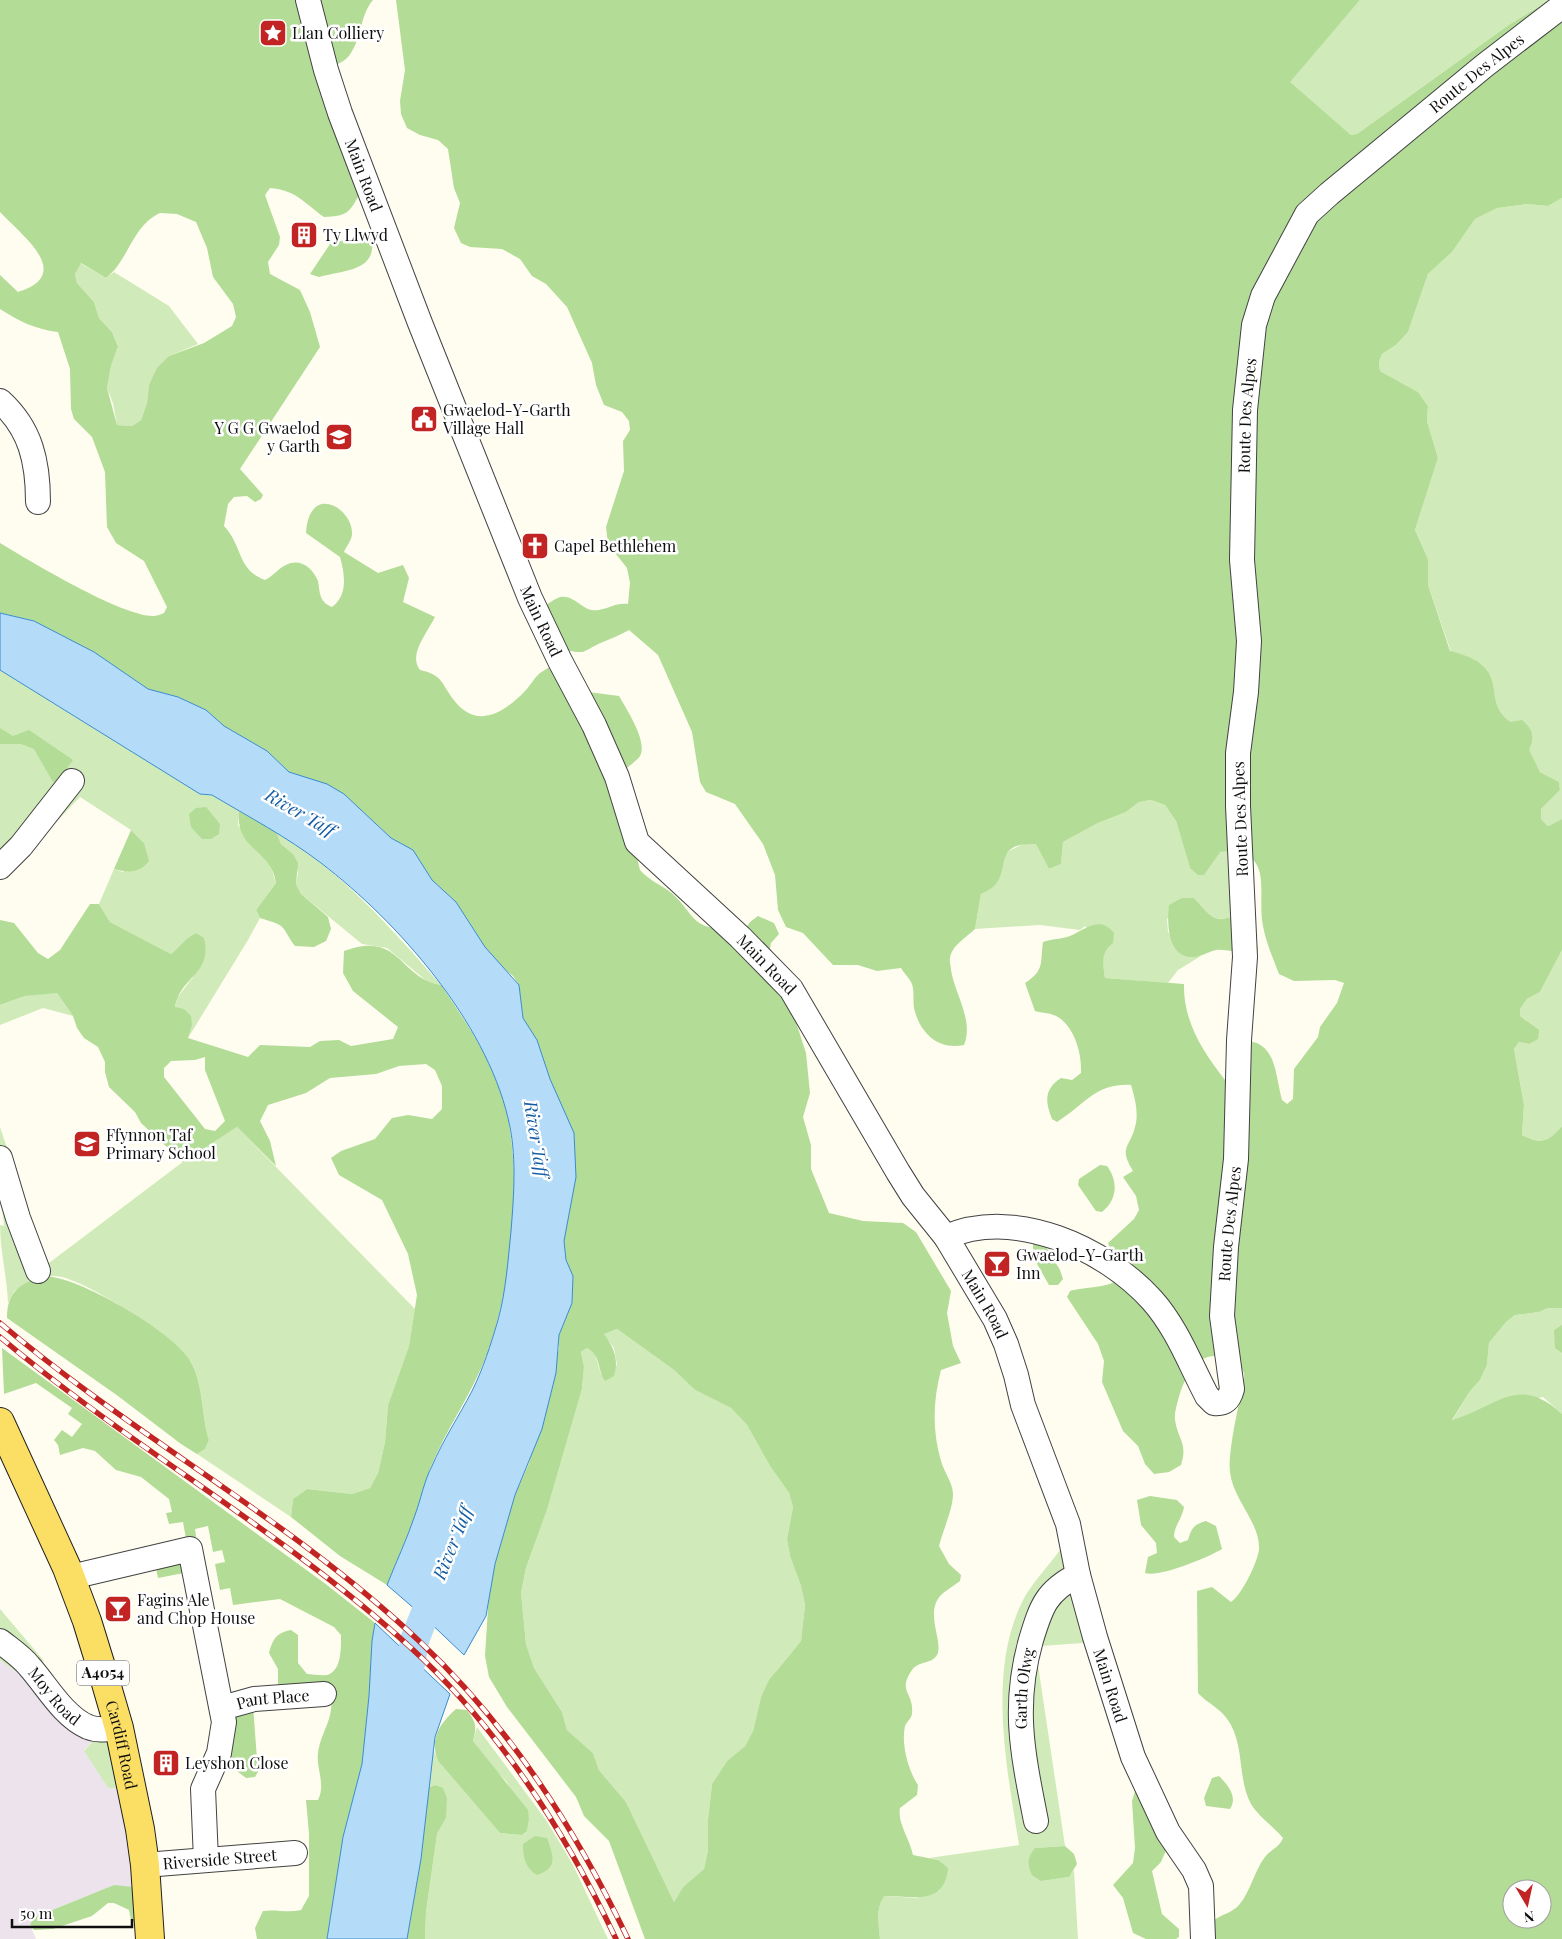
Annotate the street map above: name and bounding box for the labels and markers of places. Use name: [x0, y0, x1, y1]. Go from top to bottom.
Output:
place icon: Llan Colliery: [258, 18, 288, 48]
place label: Llan Colliery: [292, 22, 384, 43]
building icon: Ty Llwyd: [289, 220, 319, 250]
place label: Ty Llwyd: [323, 224, 388, 245]
place label: Gwaelod-Y-Garth Village Hall: [442, 399, 571, 438]
public building icon: Gwaelod-Y-Garth Village Hall: [409, 404, 439, 434]
place label: Y G G Gwaelod y Garth: [214, 417, 321, 456]
school or university icon: Y G G Gwaelod y Garth: [324, 422, 354, 452]
church icon: Capel Bethlehem: [520, 531, 550, 561]
place label: Capel Bethlehem: [554, 535, 676, 556]
place label: Ffynnon Taf Primary School: [106, 1124, 216, 1163]
school or university icon: Ffynnon Taf Primary School: [72, 1129, 102, 1159]
place label: Gwaelod-Y-Garth Inn: [1016, 1244, 1144, 1283]
bar icon: Gwaelod-Y-Garth Inn: [982, 1249, 1012, 1279]
place label: Fagins Ale and Chop House: [137, 1589, 255, 1628]
bar icon: Fagins Ale and Chop House: [103, 1594, 133, 1624]
building icon: Leyshon Close: [151, 1748, 181, 1778]
place label: Leyshon Close: [185, 1752, 289, 1773]

